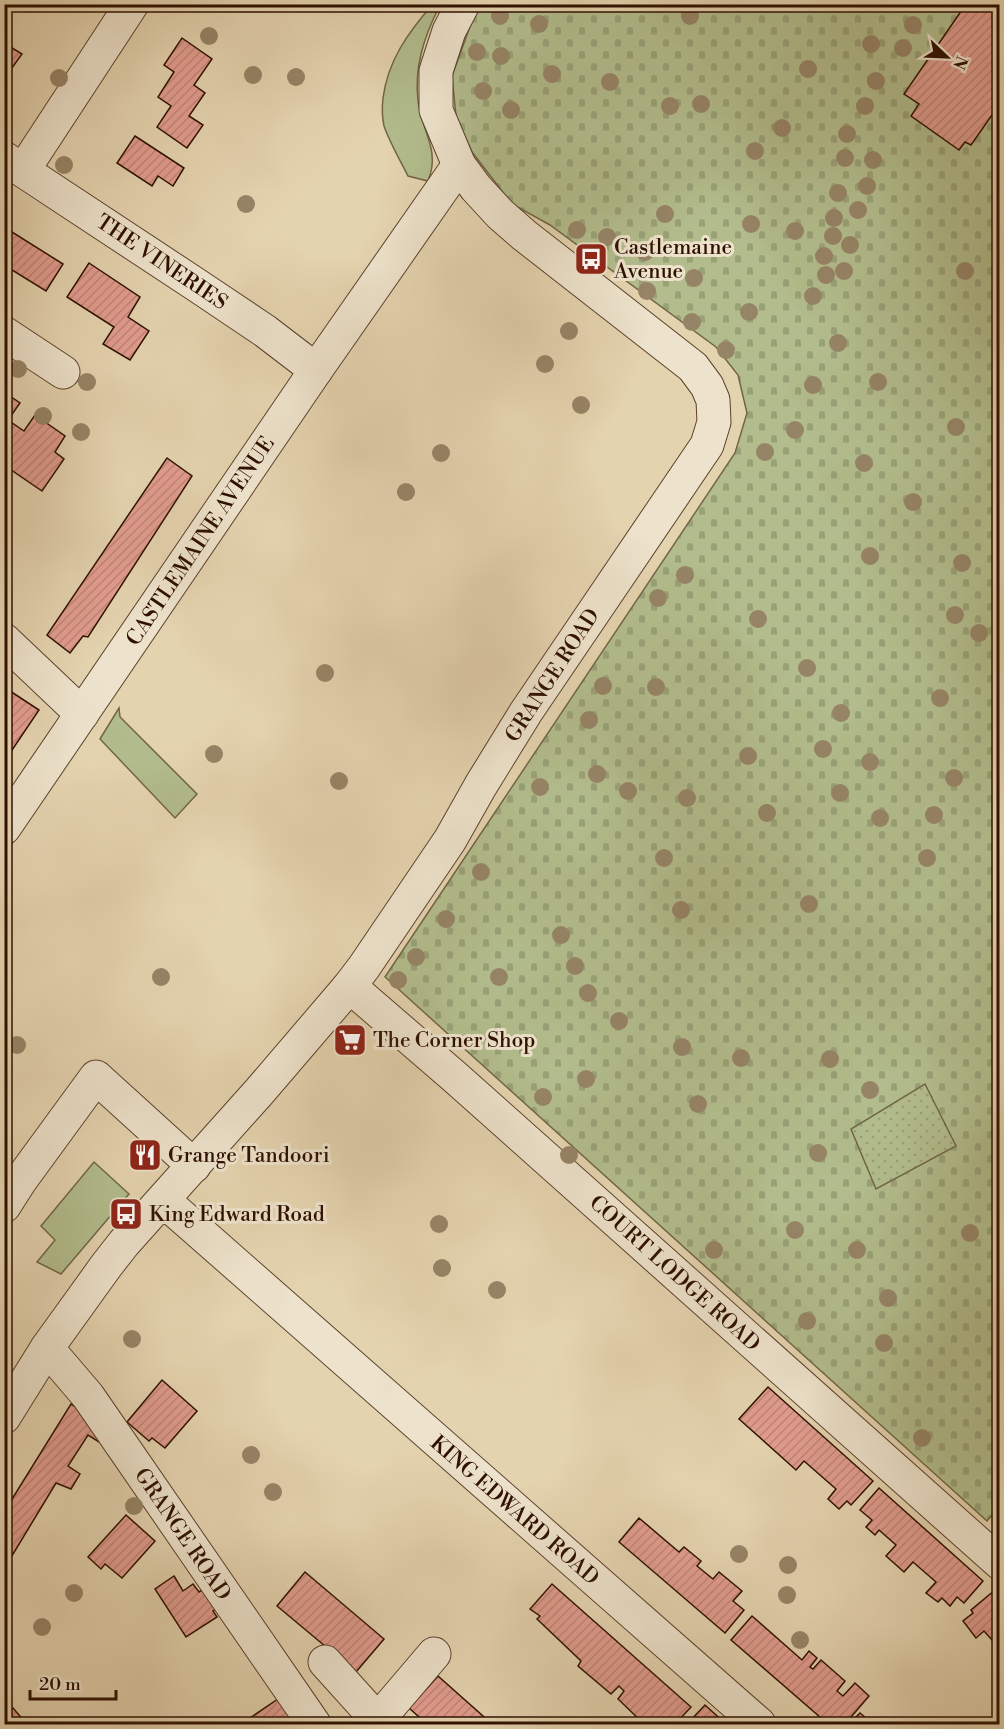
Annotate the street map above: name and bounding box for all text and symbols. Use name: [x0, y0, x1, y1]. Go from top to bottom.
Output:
north arrow: [917, 27, 977, 87]
text: N: [948, 53, 972, 73]
street label: THE VINERIES: [91, 209, 232, 316]
place label: Castlemaine Avenue: [613, 235, 732, 285]
bus stop icon: Castlemaine Avenue: [573, 241, 609, 277]
street label: CASTLEMAINE AVENUE: [121, 432, 281, 651]
street label: GRANGE ROAD: [500, 604, 606, 747]
supermarket icon: The Corner Shop: [332, 1022, 368, 1058]
place label: The Corner Shop: [373, 1028, 536, 1054]
restaurant icon: Grange Tandoori: [127, 1137, 163, 1173]
place label: Grange Tandoori: [168, 1143, 330, 1169]
street label: COURT LODGE ROAD: [583, 1190, 765, 1357]
bus stop icon: King Edward Road: [108, 1196, 144, 1232]
place label: King Edward Road: [149, 1202, 325, 1228]
street label: KING EDWARD ROAD: [425, 1430, 604, 1591]
street label: GRANGE ROAD: [128, 1463, 236, 1606]
scale bar: [30, 1663, 116, 1701]
text: 20 m: [39, 1673, 81, 1696]

